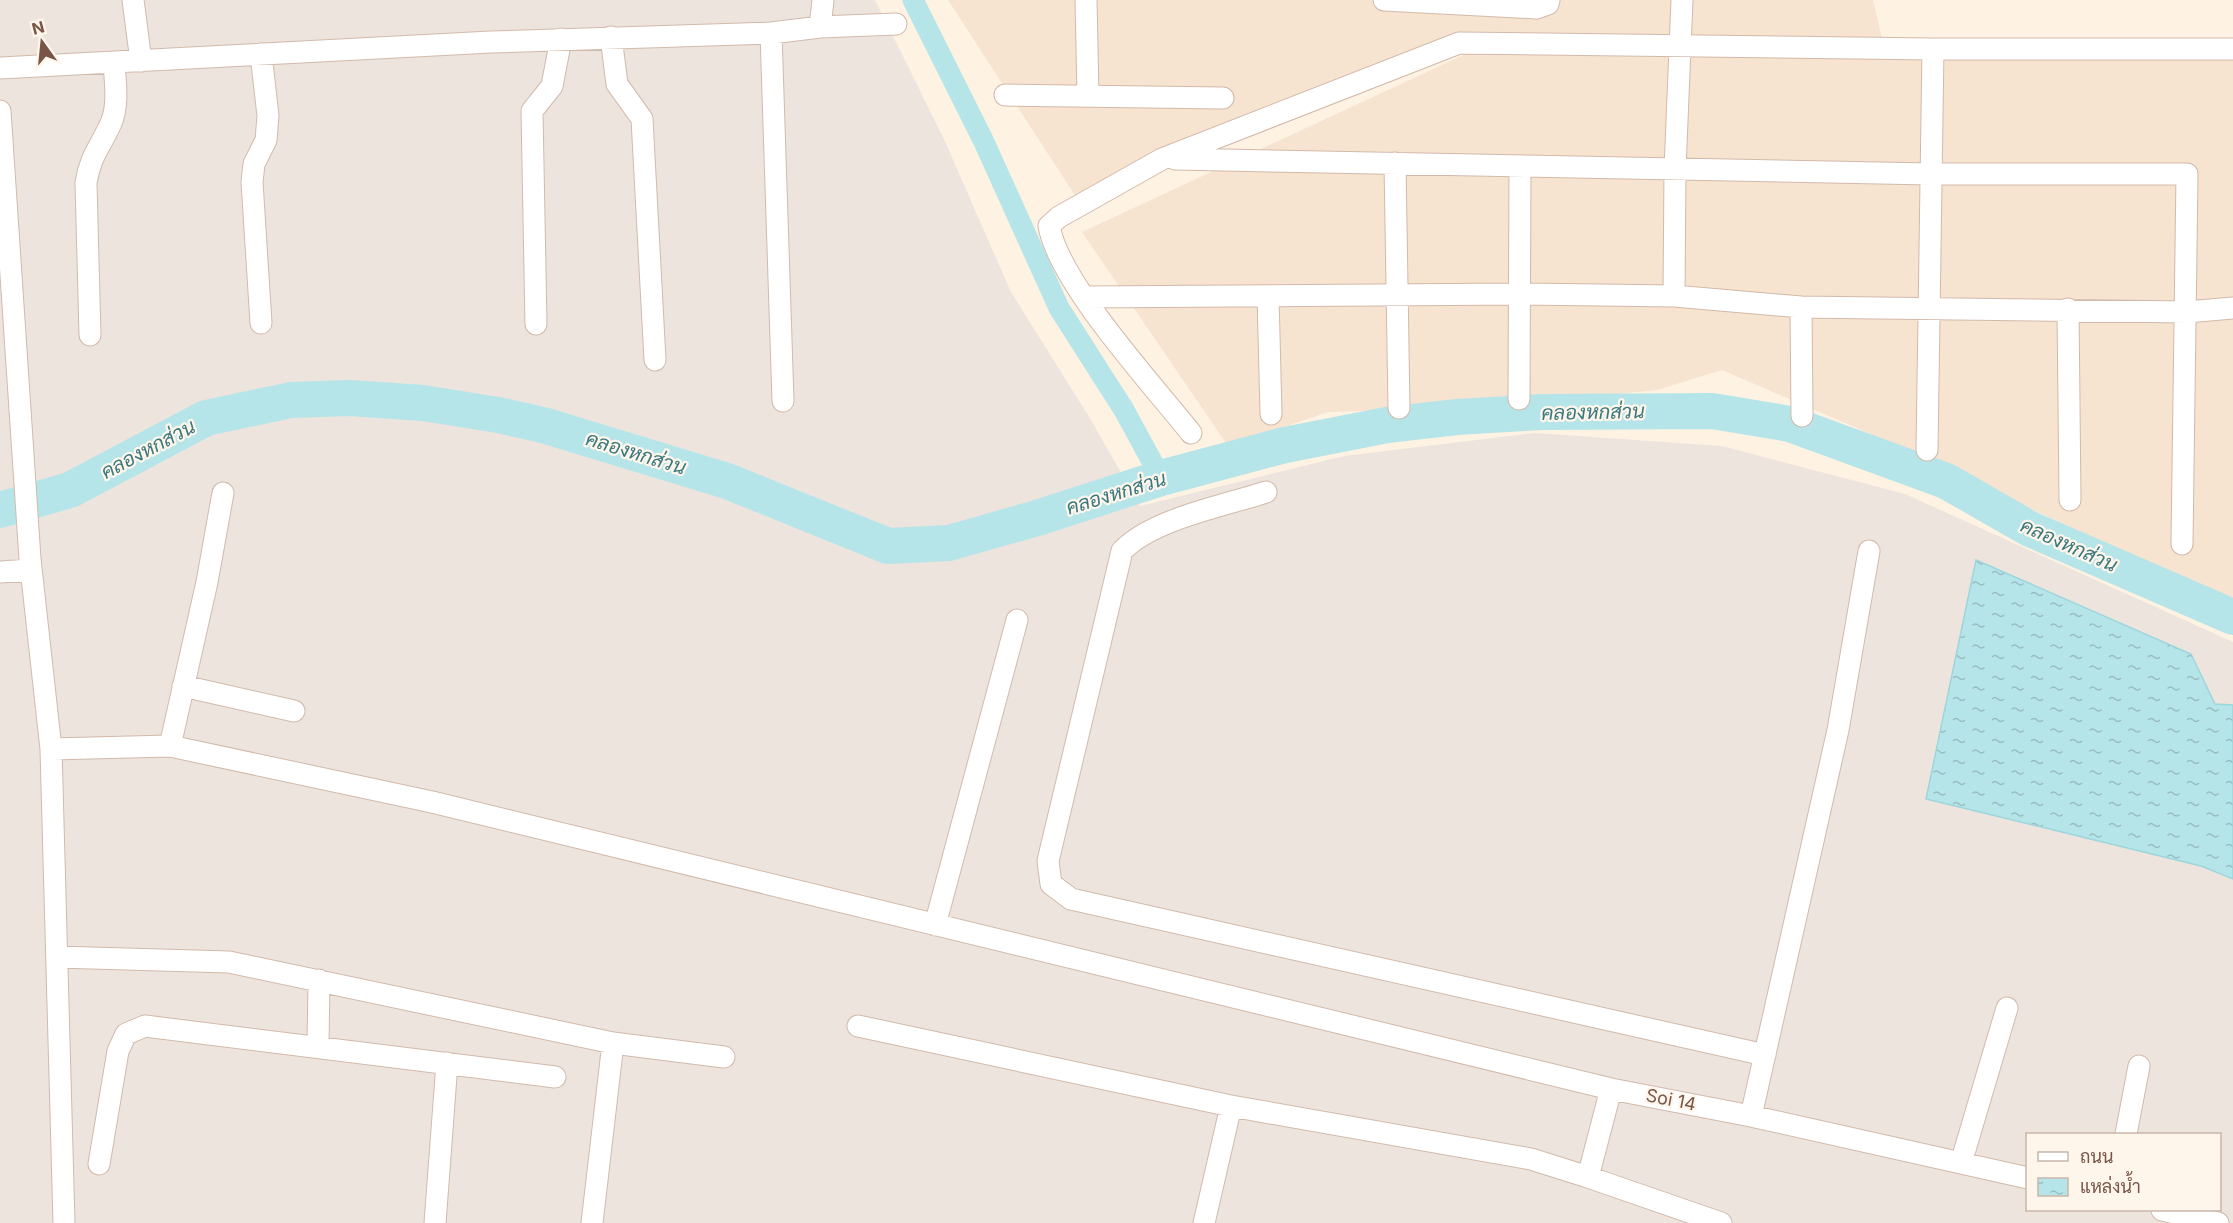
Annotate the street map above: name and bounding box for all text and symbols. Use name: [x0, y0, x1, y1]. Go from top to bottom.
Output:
north arrow: [12, 12, 72, 72]
text: N: [30, 16, 47, 39]
water label: คลองหกส่วน: [1541, 399, 1645, 425]
water label: คลองหกส่วน: [97, 414, 199, 484]
water label: คลองหกส่วน: [583, 426, 689, 480]
water label: คลองหกส่วน: [1063, 466, 1169, 520]
water label: คลองหกส่วน: [2017, 513, 2121, 577]
street label: Soi 14: [1644, 1084, 1698, 1115]
legend: [2026, 1133, 2221, 1211]
text: ถนน: [2080, 1146, 2113, 1167]
text: แหล่งน้ำ: [2080, 1171, 2141, 1197]

